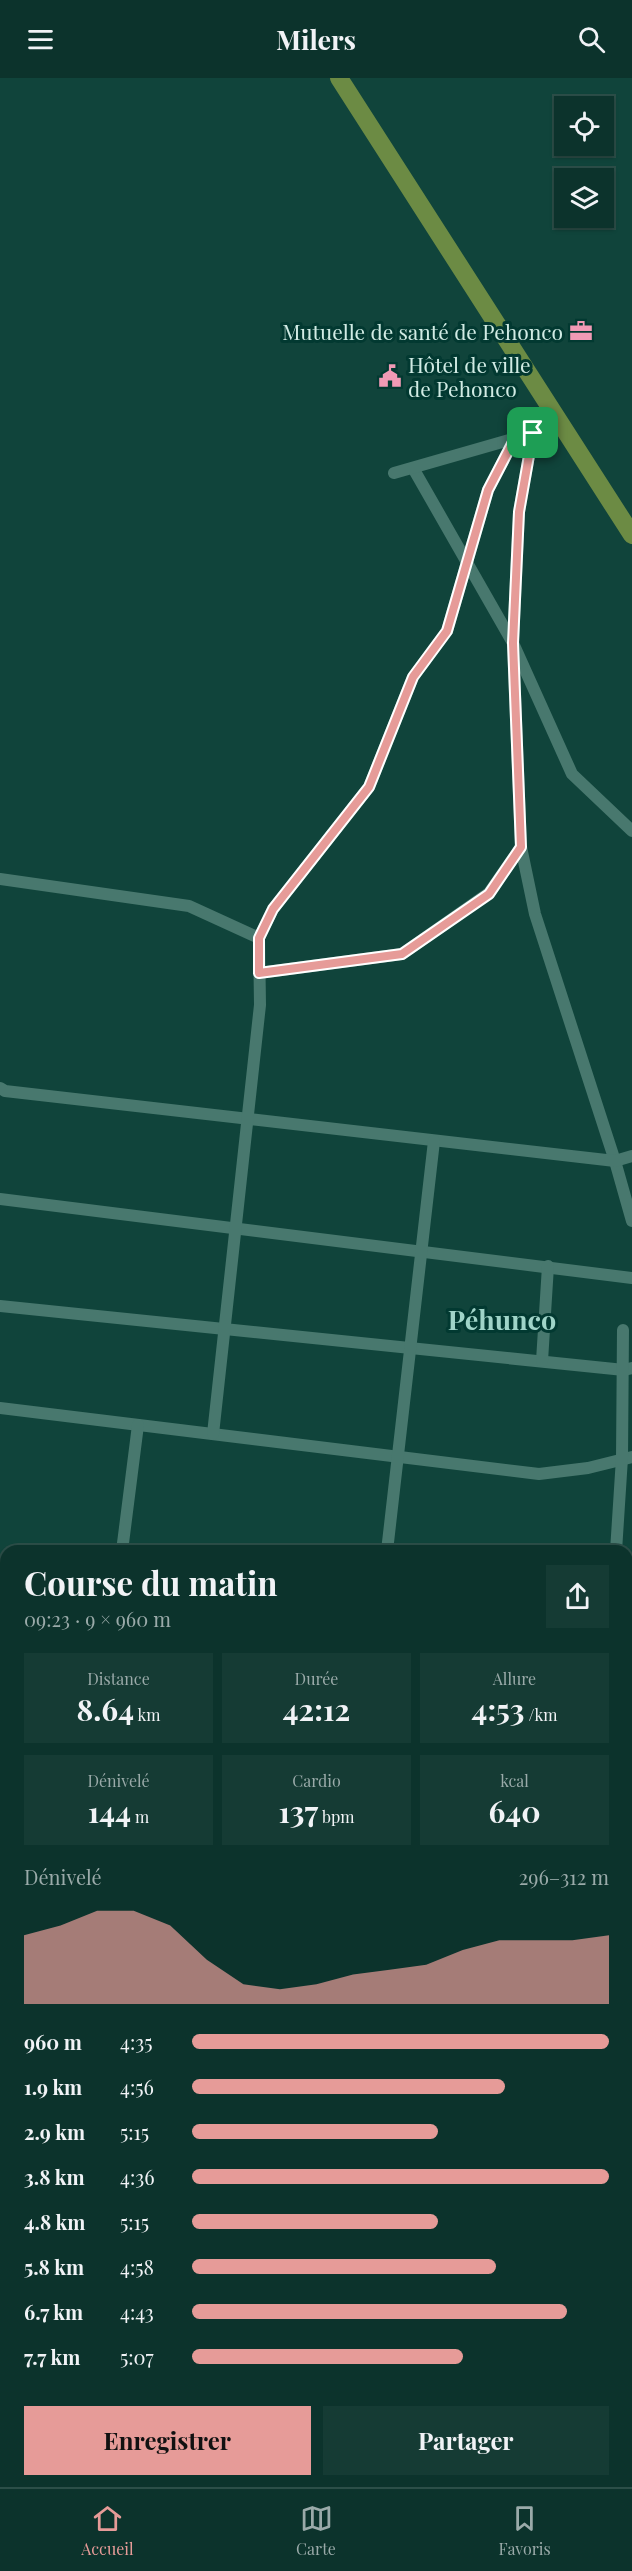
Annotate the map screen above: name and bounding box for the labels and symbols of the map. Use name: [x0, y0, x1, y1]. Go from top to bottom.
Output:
place label: Mutuelle de santé de Pehonco: [282, 317, 563, 345]
office icon: Mutuelle de santé de Pehonco: [568, 318, 594, 344]
place label: Hôtel de ville de Pehonco: [408, 350, 531, 402]
public building icon: Hôtel de ville de Pehonco: [377, 363, 403, 389]
pin: [507, 407, 558, 458]
district label: Péhunco: [448, 1301, 556, 1337]

